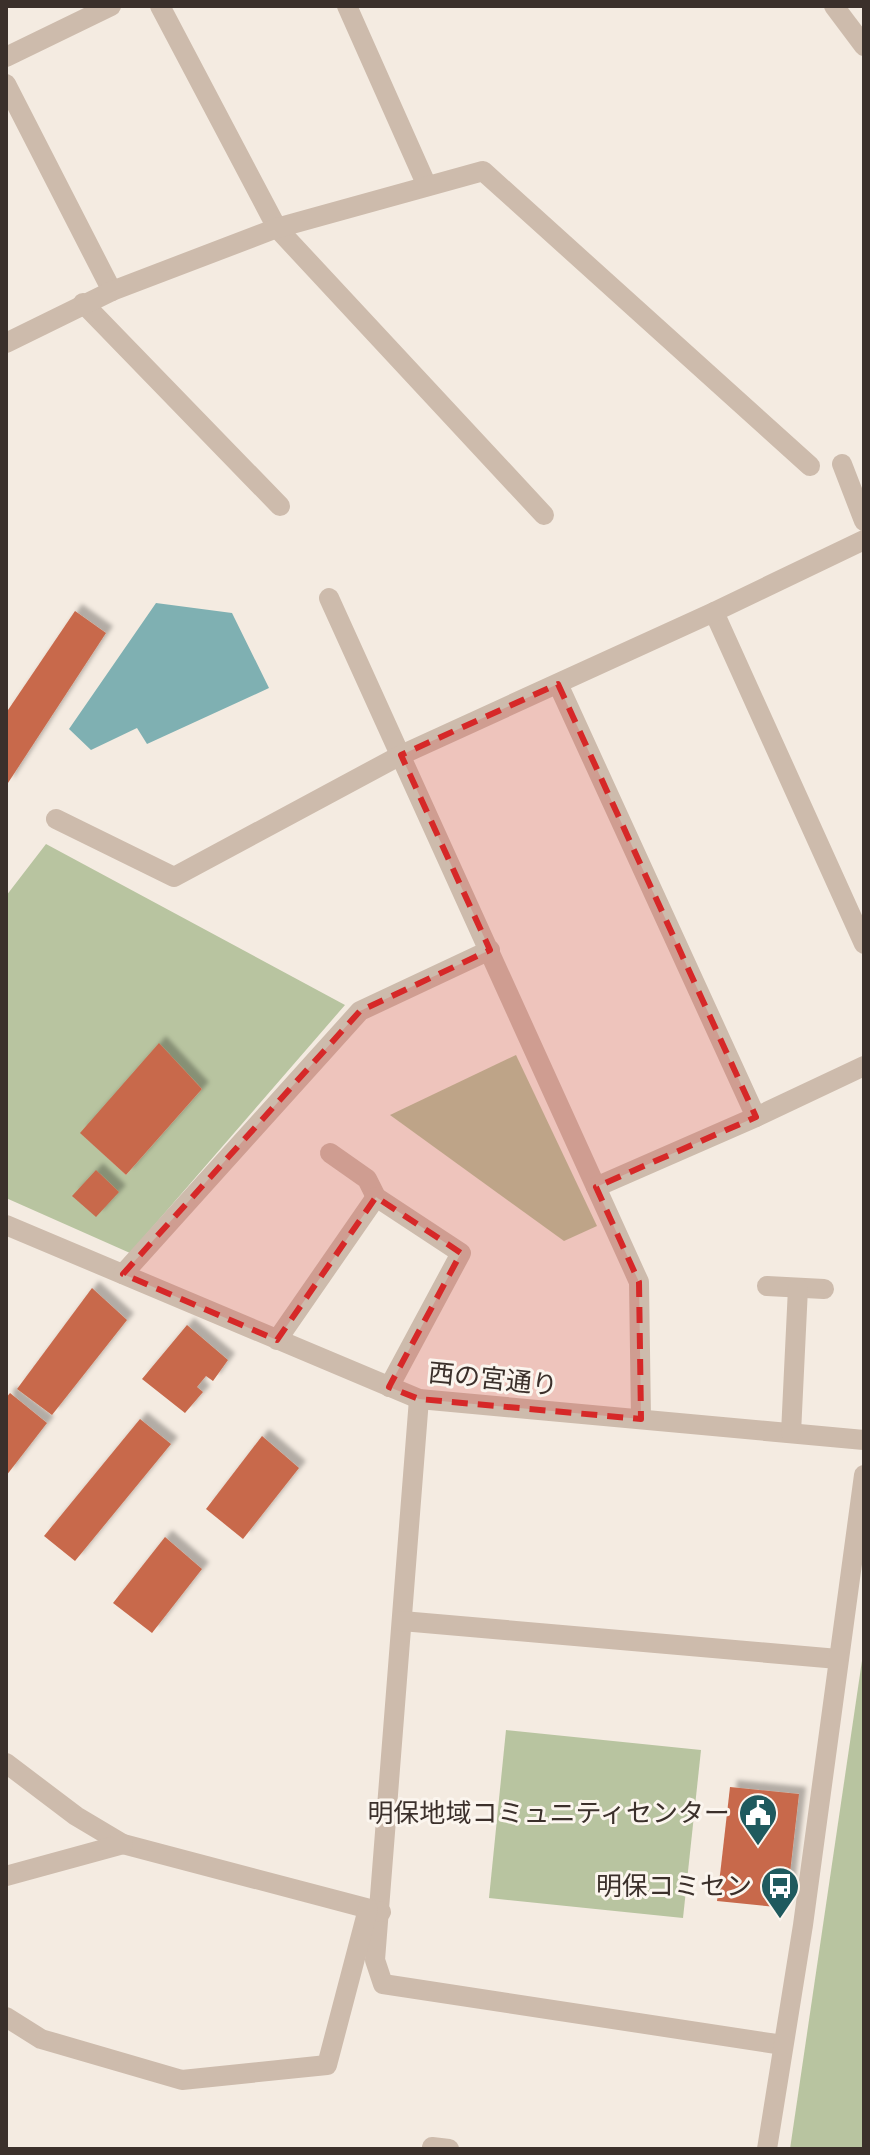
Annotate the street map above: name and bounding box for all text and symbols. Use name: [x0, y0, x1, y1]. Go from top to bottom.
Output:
street label: 西の宮通り: [427, 1355, 559, 1401]
public building icon: 明保地域コミュニティセンター: [737, 1792, 779, 1847]
place label: 明保地域コミュニティセンター: [368, 1796, 730, 1828]
bus stop icon: 明保コミセン: [759, 1865, 801, 1920]
place label: 明保コミセン: [596, 1869, 752, 1901]

